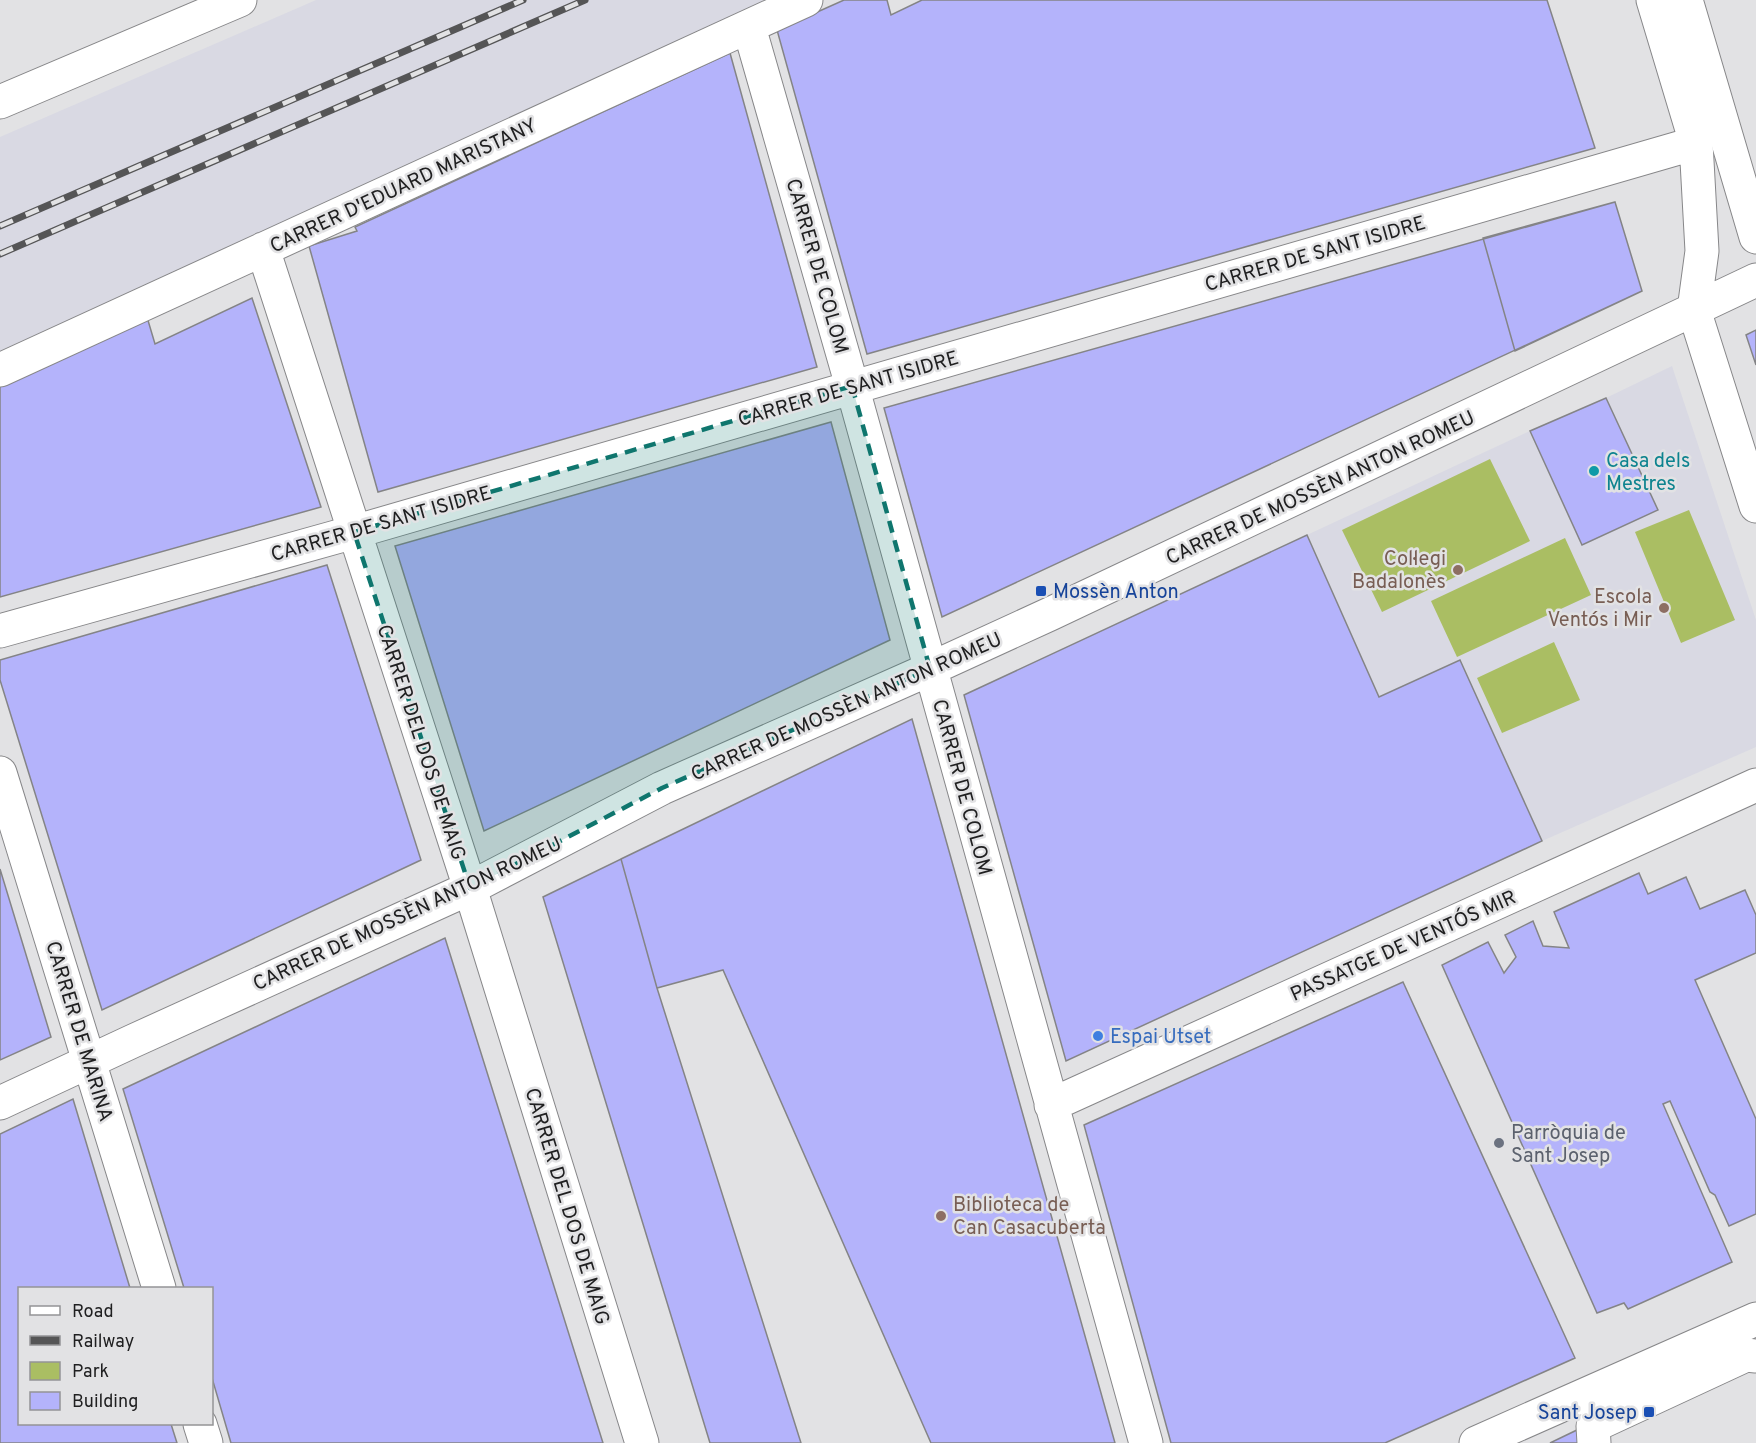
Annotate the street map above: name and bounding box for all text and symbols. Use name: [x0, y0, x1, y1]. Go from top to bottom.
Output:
street label: CARRER D'EDUARD MARISTANY: [266, 113, 542, 260]
street label: CARRER DE COLOM: [779, 176, 854, 357]
street label: CARRER DE SANT ISIDRE: [1202, 211, 1429, 299]
street label: CARRER DE SANT ISIDRE: [735, 346, 962, 434]
street label: CARRER DE MOSSÈN ANTON ROMEU: [1161, 404, 1479, 572]
place label: Casa dels Mestres: [1606, 449, 1690, 498]
marker: Casa dels Mestres: [1587, 464, 1601, 478]
street label: CARRER DE SANT ISIDRE: [268, 481, 495, 569]
place label: Col·legi Badalonès: [1352, 547, 1446, 596]
marker: Col·legi Badalonès: [1451, 563, 1465, 577]
place label: Mossèn Anton: [1053, 580, 1179, 606]
marker: Mossèn Anton: [1034, 584, 1048, 598]
place label: Escola Ventós i Mir: [1548, 585, 1652, 634]
marker: Escola Ventós i Mir: [1657, 601, 1671, 615]
street label: CARRER DEL DOS DE MAIG: [370, 621, 471, 864]
street label: CARRER DE MOSSÈN ANTON ROMEU: [686, 625, 1006, 788]
street label: CARRER DE COLOM: [925, 697, 997, 878]
street label: CARRER DE MOSSÈN ANTON ROMEU: [248, 830, 566, 998]
street label: PASSATGE DE VENTÓS MIR: [1286, 883, 1521, 1008]
street label: CARRER DE MARINA: [38, 938, 118, 1125]
place label: Espai Utset: [1110, 1025, 1211, 1051]
marker: Espai Utset: [1091, 1029, 1105, 1043]
street label: CARRER DEL DOS DE MAIG: [518, 1085, 615, 1328]
place label: Parròquia de Sant Josep: [1511, 1121, 1626, 1170]
marker: Parròquia de Sant Josep: [1492, 1136, 1506, 1150]
place label: Biblioteca de Can Casacuberta: [953, 1193, 1106, 1242]
marker: Biblioteca de Can Casacuberta: [934, 1209, 948, 1223]
legend: [18, 1287, 213, 1425]
text: Road: [72, 1301, 114, 1324]
text: Railway: [72, 1331, 134, 1354]
text: Park: [72, 1361, 109, 1384]
text: Building: [72, 1391, 138, 1414]
place label: Sant Josep: [1538, 1401, 1637, 1427]
marker: Sant Josep: [1642, 1405, 1656, 1419]

